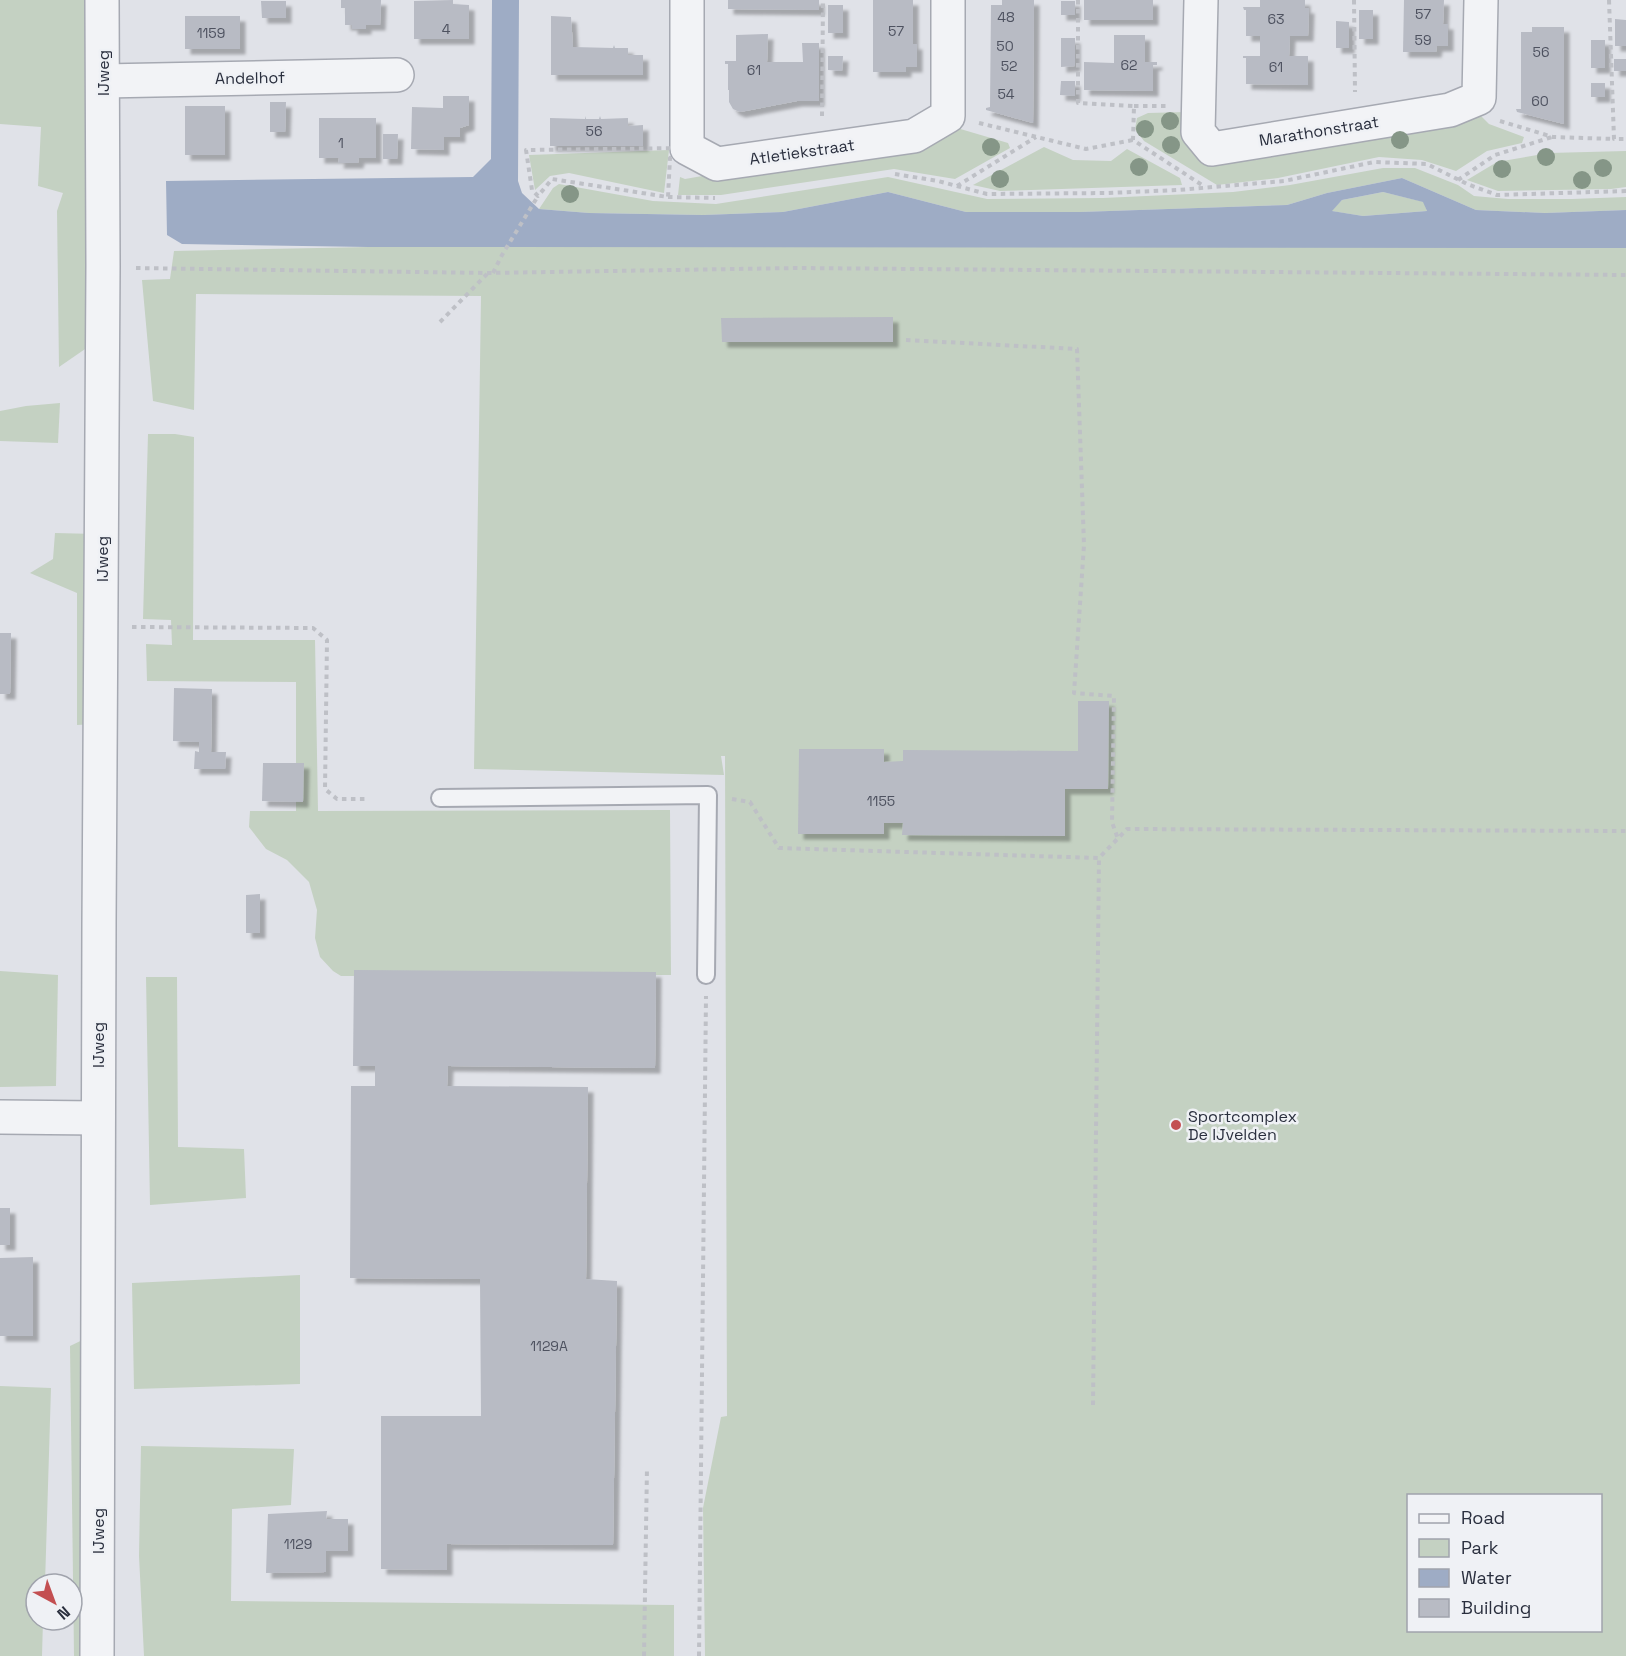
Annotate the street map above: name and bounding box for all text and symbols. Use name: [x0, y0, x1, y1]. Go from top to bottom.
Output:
house number: 57: [1415, 5, 1431, 23]
house number: 48: [997, 8, 1015, 26]
house number: 63: [1267, 10, 1285, 28]
house number: 4: [442, 20, 451, 38]
house number: 57: [888, 22, 904, 40]
house number: 1159: [197, 24, 225, 42]
house number: 59: [1415, 31, 1431, 49]
house number: 50: [996, 37, 1014, 55]
house number: 56: [1533, 43, 1549, 61]
street label: IJweg: [93, 50, 114, 96]
house number: 62: [1121, 56, 1137, 74]
house number: 52: [1001, 57, 1017, 75]
house number: 61: [1269, 58, 1283, 76]
house number: 61: [747, 61, 761, 79]
street label: Andelhof: [215, 67, 285, 89]
house number: 54: [997, 85, 1015, 103]
house number: 60: [1531, 92, 1549, 110]
street label: Marathonstraat: [1258, 111, 1380, 151]
house number: 56: [586, 122, 602, 140]
house number: 1: [338, 134, 344, 152]
street label: Atletiekstraat: [748, 134, 856, 170]
street label: IJweg: [92, 536, 113, 582]
house number: 1155: [867, 792, 895, 810]
street label: IJweg: [88, 1022, 109, 1068]
place label: Sportcomplex De IJvelden: [1188, 1106, 1297, 1145]
marker: Sportcomplex De IJvelden: [1169, 1118, 1183, 1132]
house number: 1129A: [530, 1337, 568, 1355]
legend: [1407, 1494, 1602, 1632]
text: Road: [1461, 1506, 1505, 1529]
street label: IJweg: [88, 1508, 109, 1554]
house number: 1129: [284, 1535, 312, 1553]
text: Park: [1461, 1536, 1499, 1559]
text: Water: [1461, 1566, 1512, 1589]
north arrow: [24, 1572, 84, 1632]
text: Building: [1461, 1596, 1531, 1619]
text: N: [53, 1601, 74, 1624]

